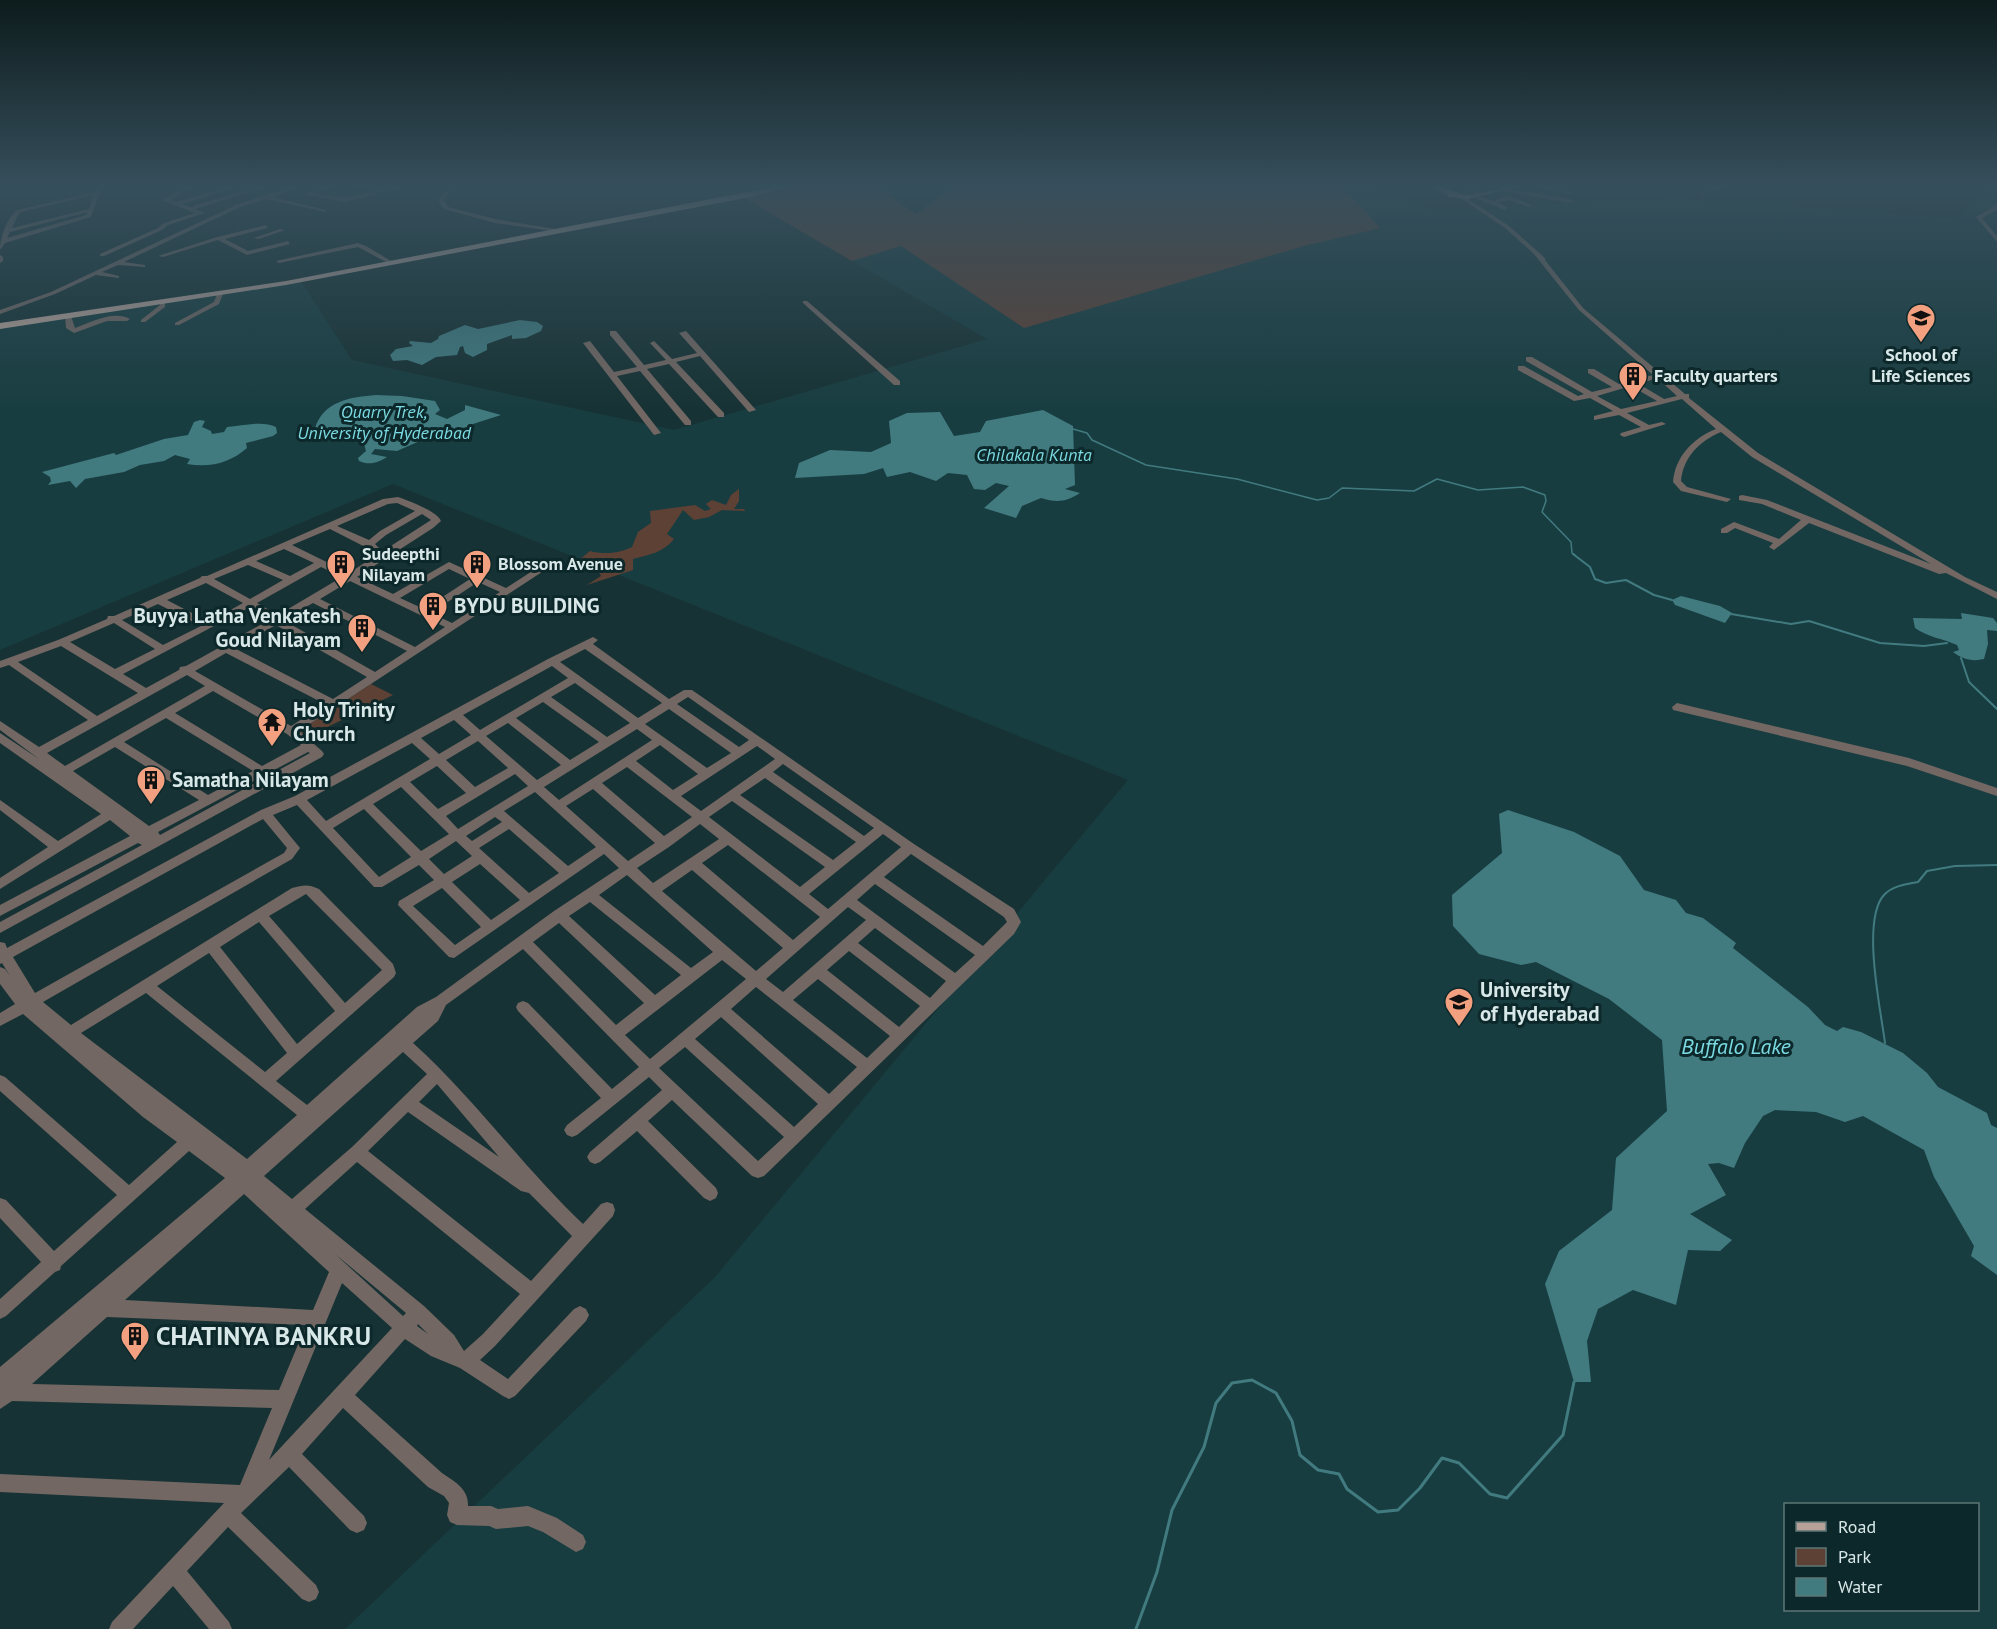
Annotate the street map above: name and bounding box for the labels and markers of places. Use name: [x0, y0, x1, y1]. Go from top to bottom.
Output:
school or university icon: School of Life Sciences: [1905, 302, 1937, 344]
place label: School of Life Sciences: [1872, 343, 1971, 387]
building icon: Faculty quarters: [1617, 360, 1649, 402]
place label: Faculty quarters: [1654, 364, 1778, 387]
place label: Sudeepthi Nilayam: [362, 542, 440, 586]
building icon: Sudeepthi Nilayam: [325, 548, 357, 590]
building icon: Blossom Avenue: [461, 548, 493, 590]
place label: Blossom Avenue: [498, 552, 623, 575]
building icon: BYDU BUILDING: [417, 590, 449, 632]
place label: BYDU BUILDING: [454, 592, 599, 619]
place label: Buyya Latha Venkatesh Goud Nilayam: [133, 602, 341, 653]
building icon: Buyya Latha Venkatesh Goud Nilayam: [346, 612, 378, 654]
place label: Holy Trinity Church: [293, 696, 396, 747]
temple icon: Holy Trinity Church: [256, 706, 288, 748]
building icon: Samatha Nilayam: [135, 764, 167, 806]
place label: Samatha Nilayam: [172, 766, 329, 793]
place label: University of Hyderabad: [1480, 976, 1600, 1027]
school or university icon: University of Hyderabad: [1443, 986, 1475, 1028]
place label: CHATINYA BANKRU: [156, 1319, 371, 1352]
building icon: CHATINYA BANKRU: [119, 1320, 151, 1362]

